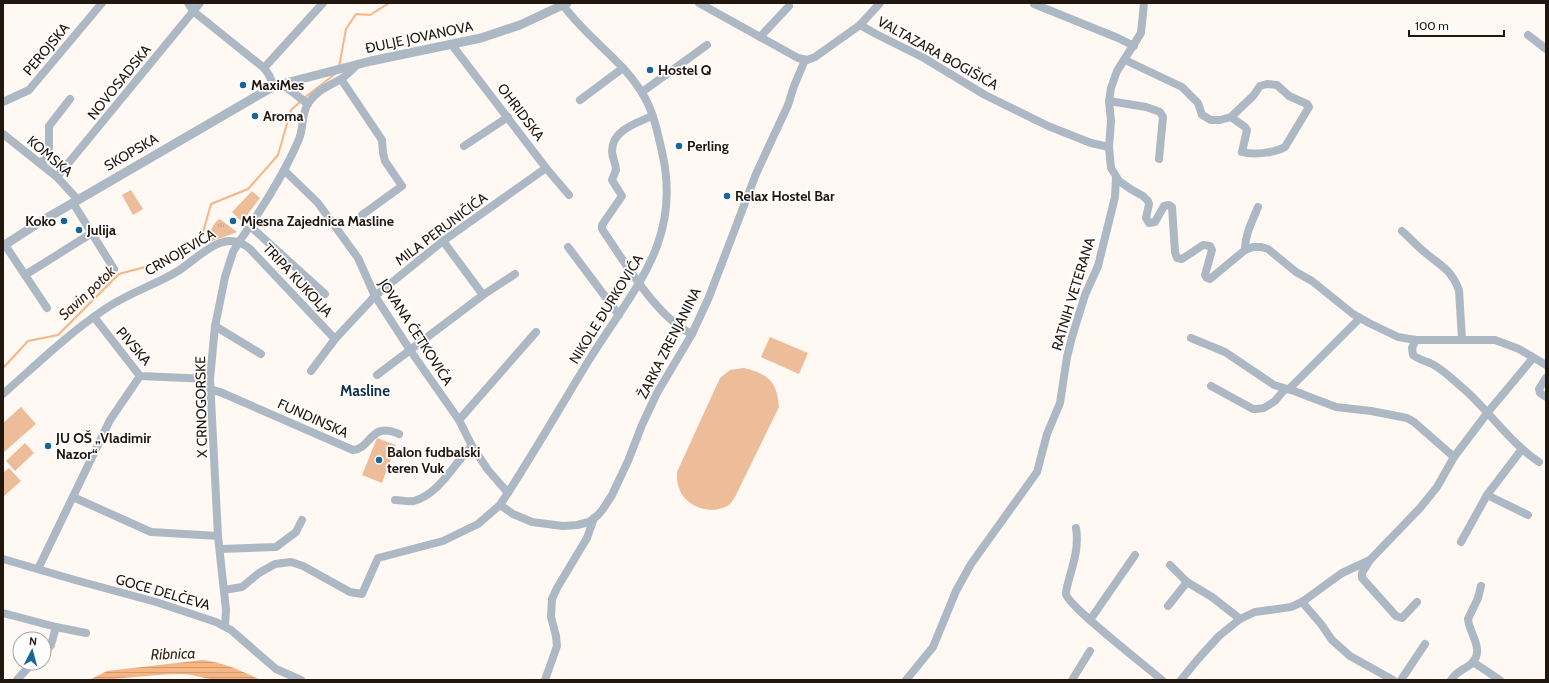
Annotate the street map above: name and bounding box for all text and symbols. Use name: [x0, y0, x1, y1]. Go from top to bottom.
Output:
street label: VALTAZARA BOGIŠIĆA: [874, 12, 1002, 94]
scale bar: [1409, 12, 1504, 38]
street label: ĐULJE JOVANOVA: [364, 17, 475, 57]
text: 100 m: [1415, 18, 1449, 33]
street label: PEROJSKA: [19, 19, 73, 79]
street label: NOVOSADSKA: [83, 41, 155, 123]
place label: Hostel Q: [658, 61, 712, 79]
marker: Hostel Q: [645, 65, 655, 75]
place label: MaxiMes: [251, 76, 304, 94]
marker: MaxiMes: [238, 80, 248, 90]
street label: OHRIDSKA: [493, 80, 549, 145]
place label: Aroma: [263, 107, 303, 125]
marker: Aroma: [250, 111, 260, 121]
street label: SKOPSKA: [101, 129, 161, 175]
street label: KOMSKA: [23, 132, 77, 181]
place label: Perling: [687, 137, 729, 155]
marker: Perling: [674, 141, 684, 151]
place label: Relax Hostel Bar: [735, 187, 835, 205]
street label: MILA PERUNIČIĆA: [391, 188, 491, 270]
marker: Relax Hostel Bar: [722, 191, 732, 201]
place label: Koko: [25, 212, 56, 230]
place label: Mjesna Zajednica Masline: [241, 212, 394, 230]
marker: Koko: [59, 216, 69, 226]
marker: Mjesna Zajednica Masline: [228, 216, 238, 226]
place label: Julija: [86, 221, 116, 239]
street label: CRNOJEVIĆA: [142, 224, 219, 279]
marker: Julija: [74, 225, 84, 235]
street label: RATNIH VETERANA: [1047, 235, 1099, 353]
street label: TRIPA KUKOLJA: [259, 239, 337, 321]
street label: NIKOLE ĐURKOVIĆA: [565, 251, 647, 367]
water label: Savin potok: [55, 262, 119, 324]
street label: JOVANA ĆETKOVIĆA: [374, 274, 457, 389]
street label: ŽARKA ZRENJANINA: [633, 284, 705, 402]
street label: PIVSKA: [112, 323, 156, 369]
street label: X CRNOGORSKE: [191, 356, 211, 458]
district label: Masline: [340, 382, 390, 400]
street label: FUNDINSKA: [275, 394, 352, 442]
place label: JU OŠ „Vladimir Nazor“: [55, 429, 152, 463]
marker: JU OŠ „Vladimir Nazor“: [43, 441, 53, 451]
place label: Balon fudbalski teren Vuk: [387, 443, 480, 477]
marker: Balon fudbalski teren Vuk: [374, 455, 384, 465]
street label: GOCE DELČEVA: [114, 570, 213, 614]
north arrow: [12, 631, 52, 671]
text: N: [28, 634, 38, 648]
water label: Ribnica: [150, 644, 196, 664]

